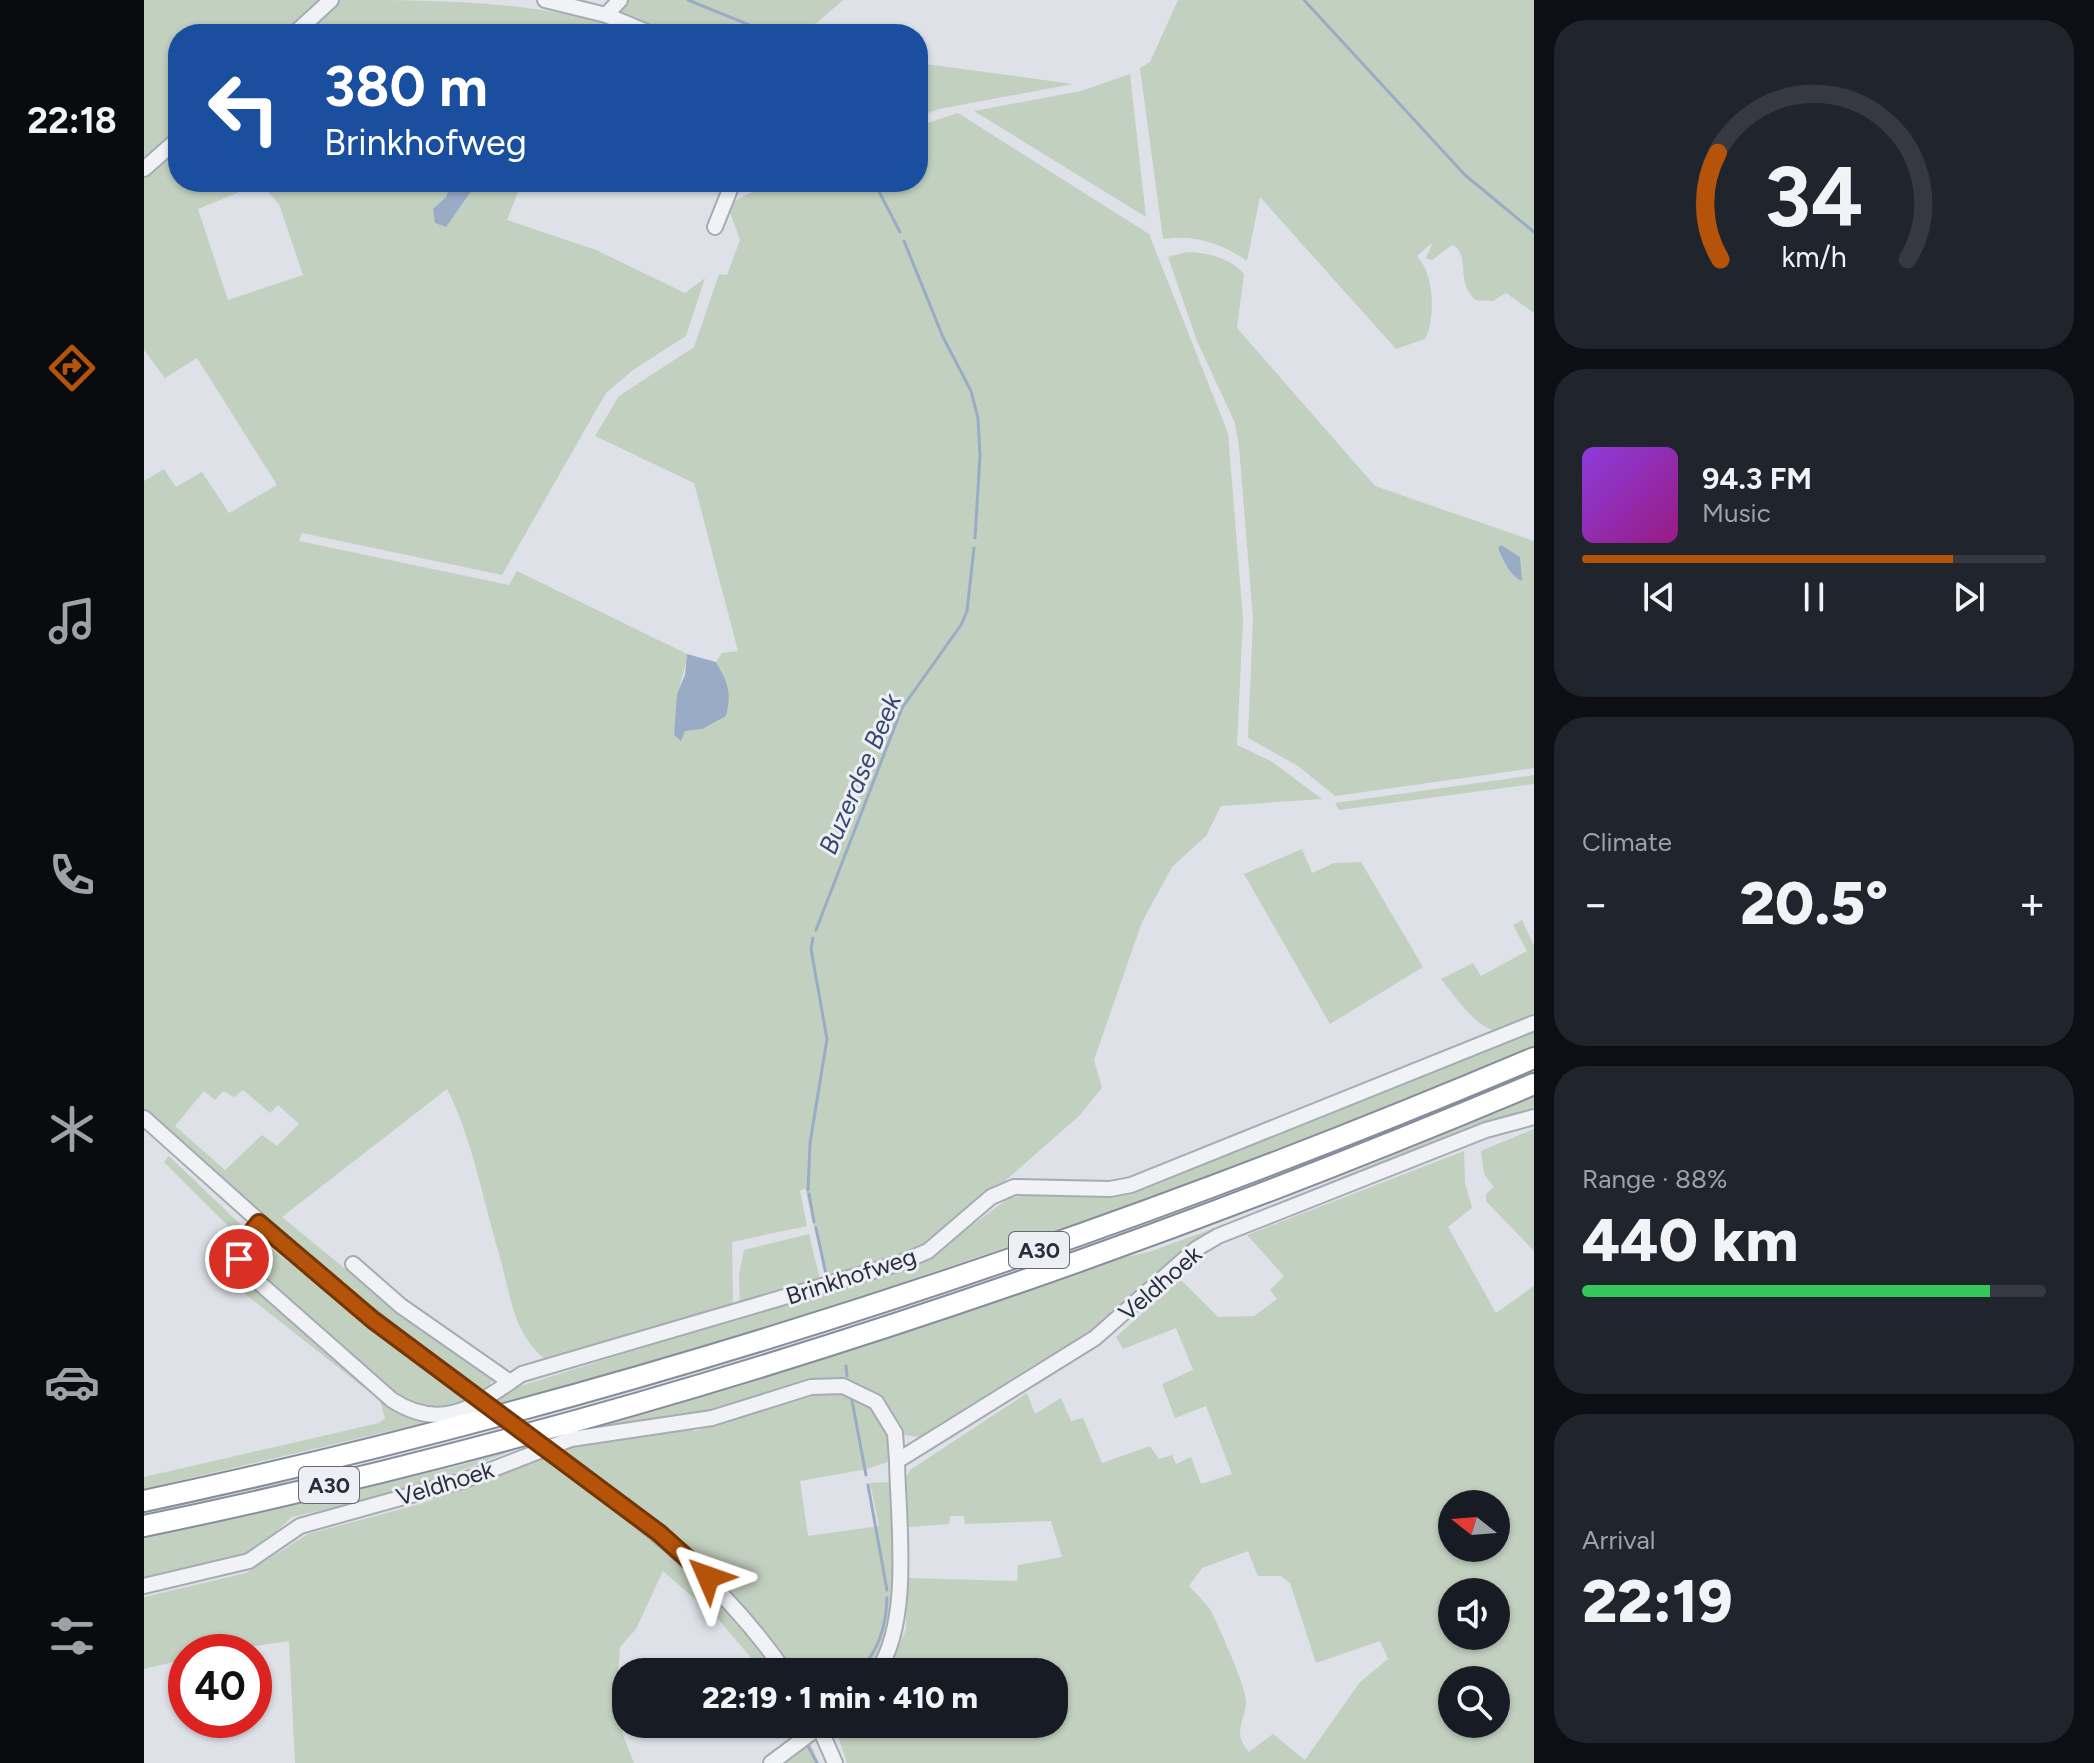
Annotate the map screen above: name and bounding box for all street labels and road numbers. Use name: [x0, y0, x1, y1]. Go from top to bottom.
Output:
road number: A30: [1009, 1232, 1069, 1268]
street label: Veldhoek: [1113, 1239, 1208, 1327]
street label: Brinkhofweg: [782, 1241, 920, 1311]
street label: Veldhoek: [393, 1454, 497, 1512]
road number: A30: [299, 1467, 359, 1503]

